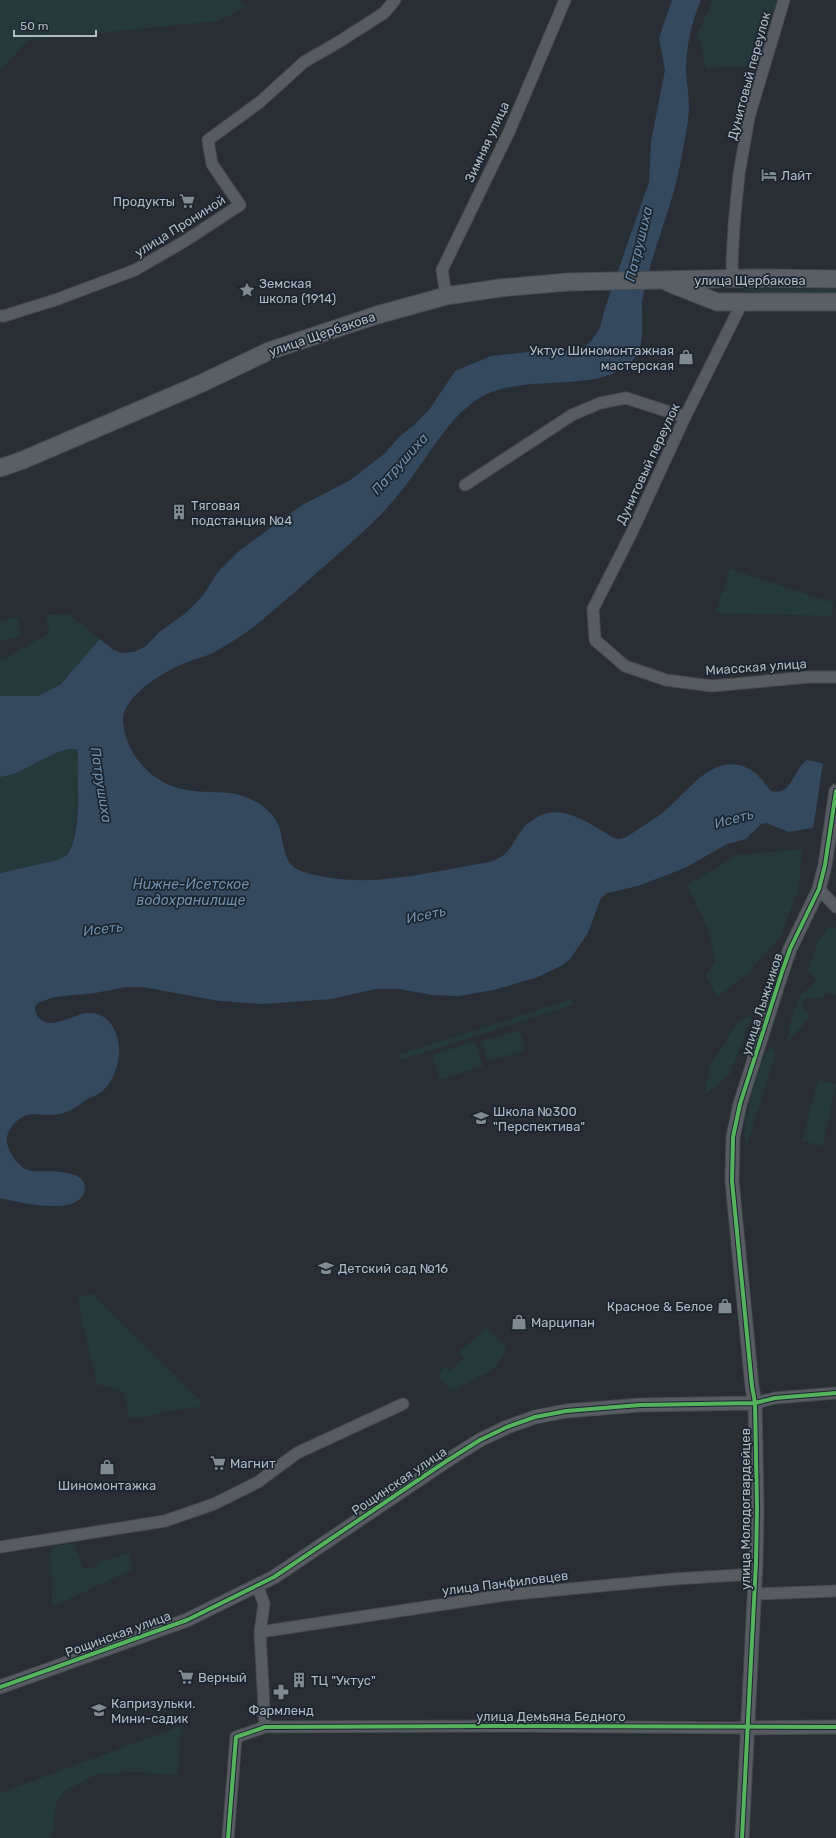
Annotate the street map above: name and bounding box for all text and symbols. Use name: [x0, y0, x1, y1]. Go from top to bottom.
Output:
street label: Дунитовый переулок: [725, 10, 773, 142]
scale bar: [14, 12, 96, 38]
text: 50 m: [20, 19, 48, 33]
street label: Зимняя улица: [462, 99, 512, 185]
hotel icon: Лайт: [760, 166, 778, 184]
place label: Лайт: [781, 168, 812, 183]
street label: улица Прониной: [132, 192, 228, 260]
supermarket icon: Продукты: [178, 192, 196, 210]
place label: Продукты: [113, 194, 175, 209]
water label: Патрушиха: [622, 205, 656, 283]
street label: улица Щербакова: [694, 273, 806, 288]
place label: Земская школа (1914): [259, 276, 336, 306]
place icon: Земская школа (1914): [238, 281, 256, 299]
street label: улица Щербакова: [267, 309, 377, 359]
place label: Уктус Шиномонтажная мастерская: [530, 343, 674, 373]
shop icon: Уктус Шиномонтажная мастерская: [677, 348, 695, 366]
street label: Дунитовый переулок: [613, 401, 683, 527]
water label: Патрушиха: [368, 430, 432, 498]
place label: Тяговая подстанция №4: [191, 498, 292, 528]
building icon: Тяговая подстанция №4: [170, 503, 188, 521]
street label: Миасская улица: [705, 656, 807, 678]
water label: Патрушиха: [87, 746, 115, 824]
water label: Исеть: [712, 806, 756, 832]
water label: Нижне-Исетское водохранилище: [133, 876, 249, 909]
water label: Исеть: [405, 903, 447, 927]
water label: Исеть: [82, 918, 124, 940]
street label: улица Лыжников: [738, 951, 786, 1057]
place label: Школа №300 "Перспектива": [493, 1104, 585, 1134]
school or university icon: Школа №300 "Перспектива": [472, 1109, 490, 1127]
school or university icon: Детский сад №16: [317, 1259, 335, 1277]
place label: Детский сад №16: [338, 1261, 448, 1276]
shop icon: Красное & Белое: [716, 1297, 734, 1315]
place label: Красное & Белое: [607, 1299, 713, 1314]
shop icon: Марципан: [510, 1313, 528, 1331]
place label: Марципан: [531, 1315, 595, 1330]
street label: улица Молодогвардейцев: [738, 1428, 753, 1590]
street label: Рощинская улица: [349, 1444, 449, 1518]
supermarket icon: Магнит: [209, 1454, 227, 1472]
place label: Магнит: [230, 1456, 276, 1471]
shop icon: Шиномонтажка: [98, 1458, 116, 1476]
place label: Шиномонтажка: [58, 1478, 156, 1493]
street label: улица Панфиловцев: [441, 1568, 569, 1598]
street label: Рощинская улица: [63, 1608, 173, 1660]
supermarket icon: Верный: [177, 1668, 195, 1686]
place label: Верный: [198, 1670, 247, 1685]
building icon: ТЦ "Уктус": [290, 1671, 308, 1689]
place label: ТЦ "Уктус": [311, 1673, 376, 1688]
pharmacy icon: Фармленд: [272, 1683, 290, 1701]
place label: Капризульки. Мини-садик: [111, 1696, 195, 1726]
school or university icon: Капризульки. Мини-садик: [90, 1701, 108, 1719]
place label: Фармленд: [248, 1703, 314, 1718]
street label: улица Демьяна Бедного: [476, 1709, 626, 1724]

